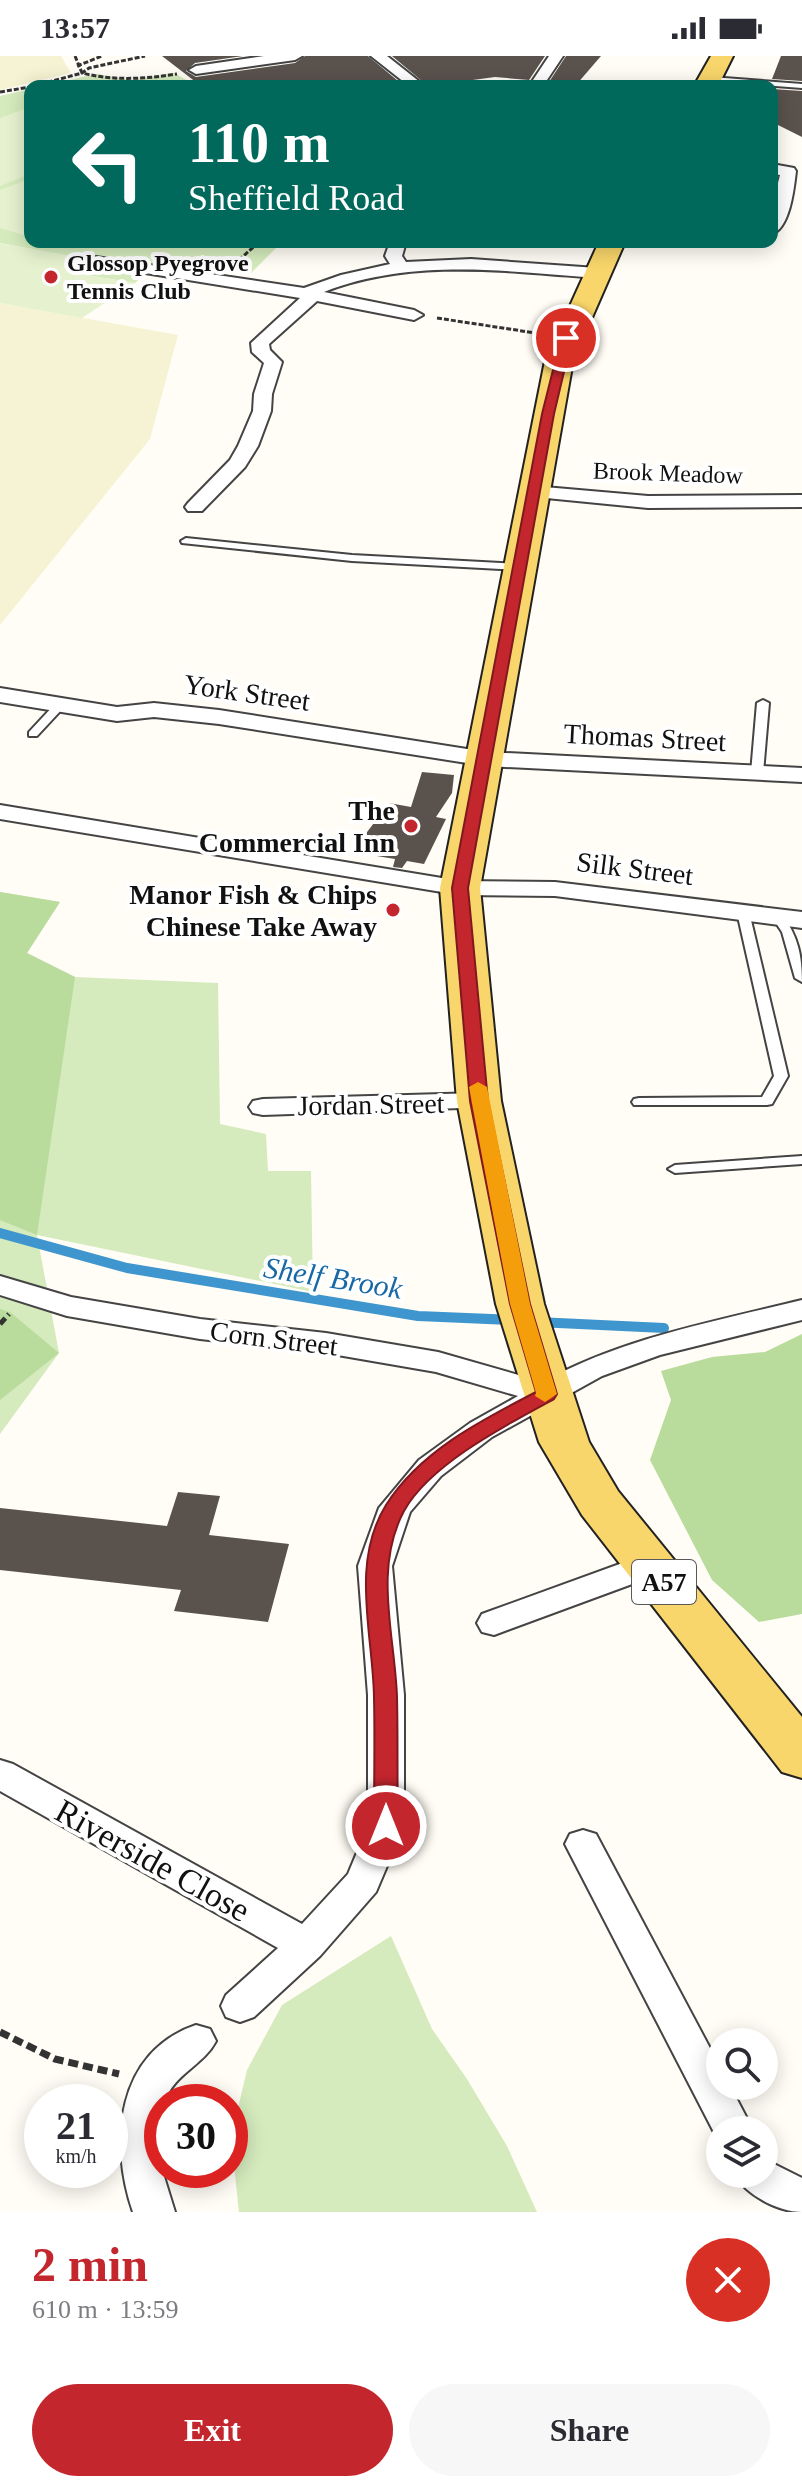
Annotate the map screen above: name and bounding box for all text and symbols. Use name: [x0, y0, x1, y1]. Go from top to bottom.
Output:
text: 13:57: [40, 11, 110, 44]
icon: left: [56, 112, 160, 216]
text: 110 m: [188, 112, 330, 174]
text: Sheffield Road: [188, 178, 404, 218]
place label: Glossop Pyegrove Tennis Club: [67, 250, 249, 304]
marker: Glossop Pyegrove Tennis Club: [42, 268, 60, 286]
pin: [532, 304, 600, 372]
icon: arrive: [544, 316, 588, 360]
street label: Brook Meadow: [593, 457, 744, 489]
street label: York Street: [182, 668, 312, 717]
street label: Thomas Street: [563, 718, 727, 757]
place label: The Commercial Inn: [199, 795, 395, 858]
marker: The Commercial Inn: [402, 817, 420, 835]
street label: Silk Street: [575, 846, 695, 891]
place label: Manor Fish & Chips Chinese Take Away: [129, 879, 377, 942]
marker: Manor Fish & Chips Chinese Take Away: [384, 901, 402, 919]
street label: Jordan Street: [297, 1088, 445, 1121]
water label: Shelf Brook: [262, 1250, 405, 1305]
street label: Corn Street: [208, 1315, 340, 1362]
road number: A57: [632, 1560, 696, 1604]
position arrow: [344, 1784, 428, 1868]
street label: Riverside Close: [49, 1792, 256, 1929]
map controls: [706, 2028, 778, 2188]
button: search: [706, 2028, 778, 2100]
speed limit sign: 30: [144, 2084, 248, 2188]
text: 21: [56, 2103, 96, 2148]
button: layers: [706, 2116, 778, 2188]
text: km/h: [55, 2145, 97, 2167]
text: 2 min: [32, 2238, 148, 2291]
button: close: [686, 2238, 770, 2322]
text: 610 m · 13:59: [32, 2295, 179, 2324]
button: Exit: [32, 2384, 393, 2476]
button: Share: [409, 2384, 770, 2476]

